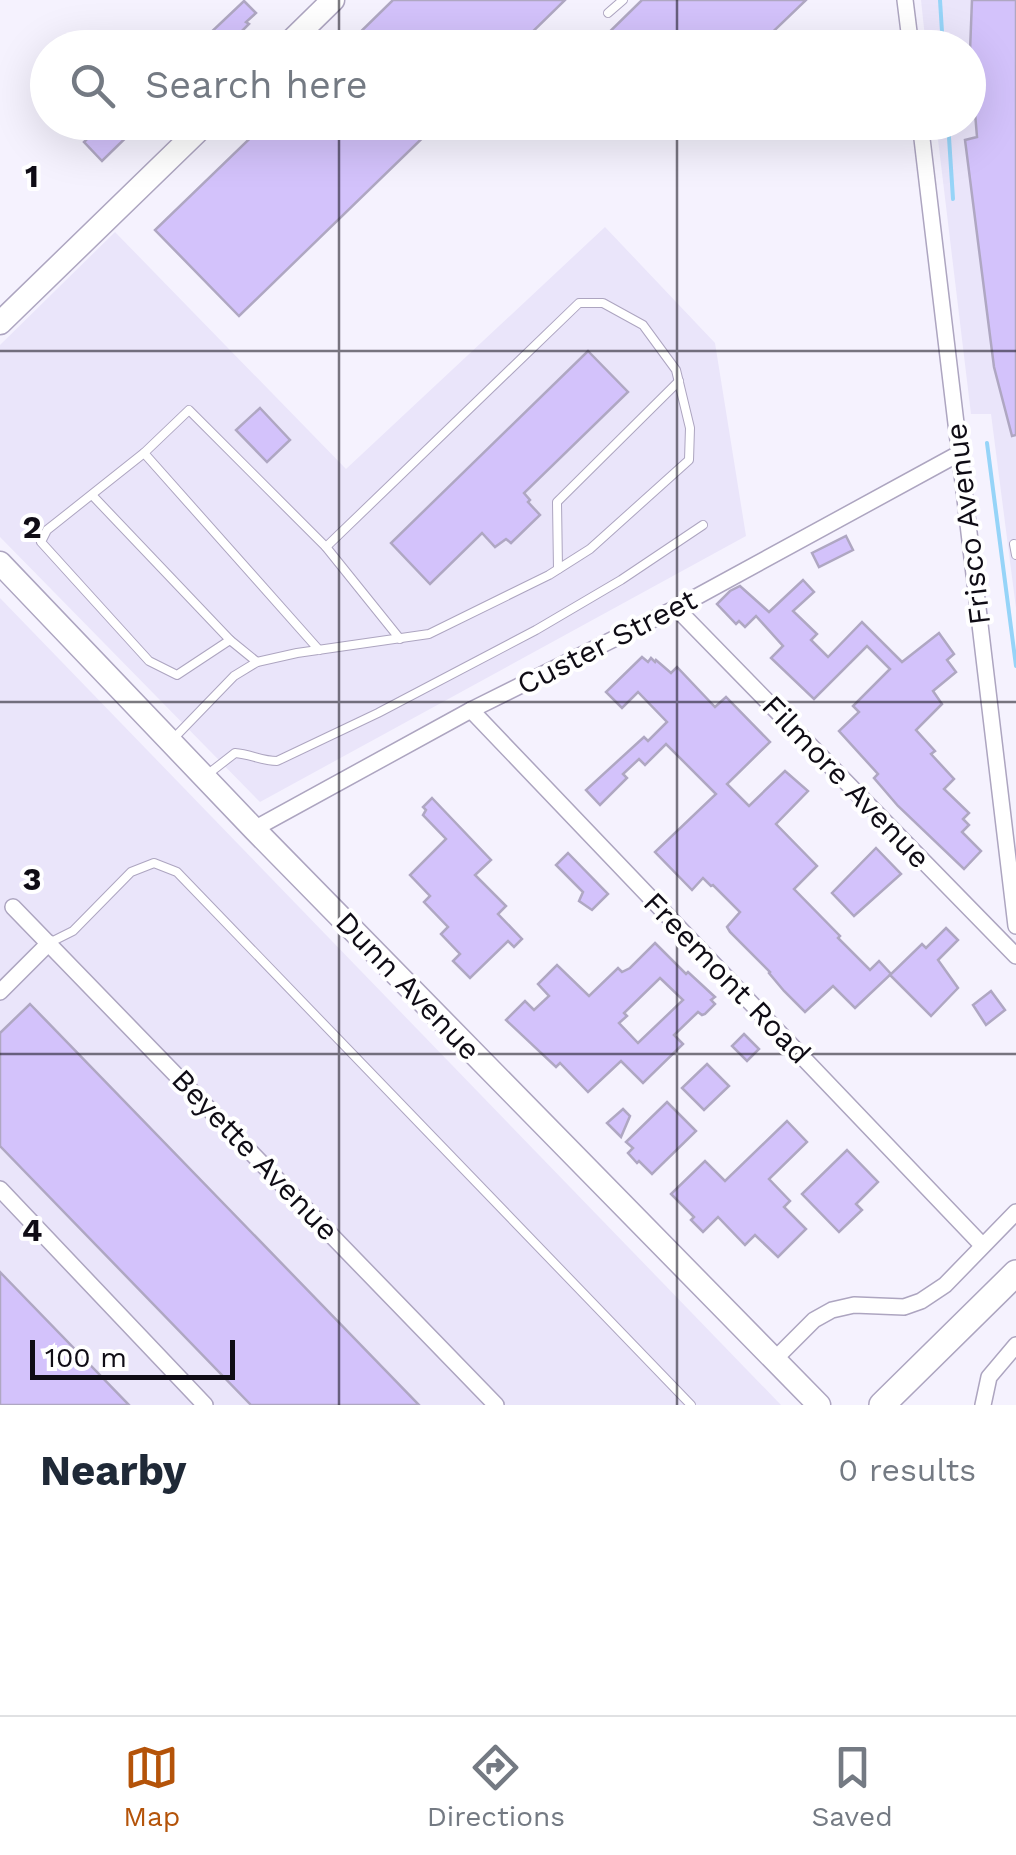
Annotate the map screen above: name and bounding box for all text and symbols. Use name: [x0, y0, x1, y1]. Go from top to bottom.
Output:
search box: [30, 30, 986, 140]
icon: search: [65, 58, 120, 113]
text: Search here: [145, 63, 368, 107]
text: 1: [25, 157, 39, 195]
street label: Frisco Avenue: [938, 421, 997, 627]
text: 2: [22, 508, 42, 546]
street label: Custer Street: [511, 581, 703, 702]
street label: Filmore Avenue: [755, 688, 938, 875]
text: 3: [23, 860, 41, 898]
street label: Freemont Road: [637, 885, 818, 1071]
street label: Dunn Avenue: [329, 904, 488, 1067]
street label: Beyette Avenue: [165, 1062, 346, 1247]
text: 4: [22, 1211, 42, 1249]
scale bar: [30, 1335, 235, 1380]
text: 100 m: [45, 1341, 127, 1374]
text: Nearby: [40, 1446, 187, 1495]
text: 0 results: [838, 1451, 976, 1489]
tab: Map: [123, 1740, 180, 1833]
tab: Directions: [427, 1740, 565, 1833]
tab: Saved: [811, 1740, 893, 1833]

